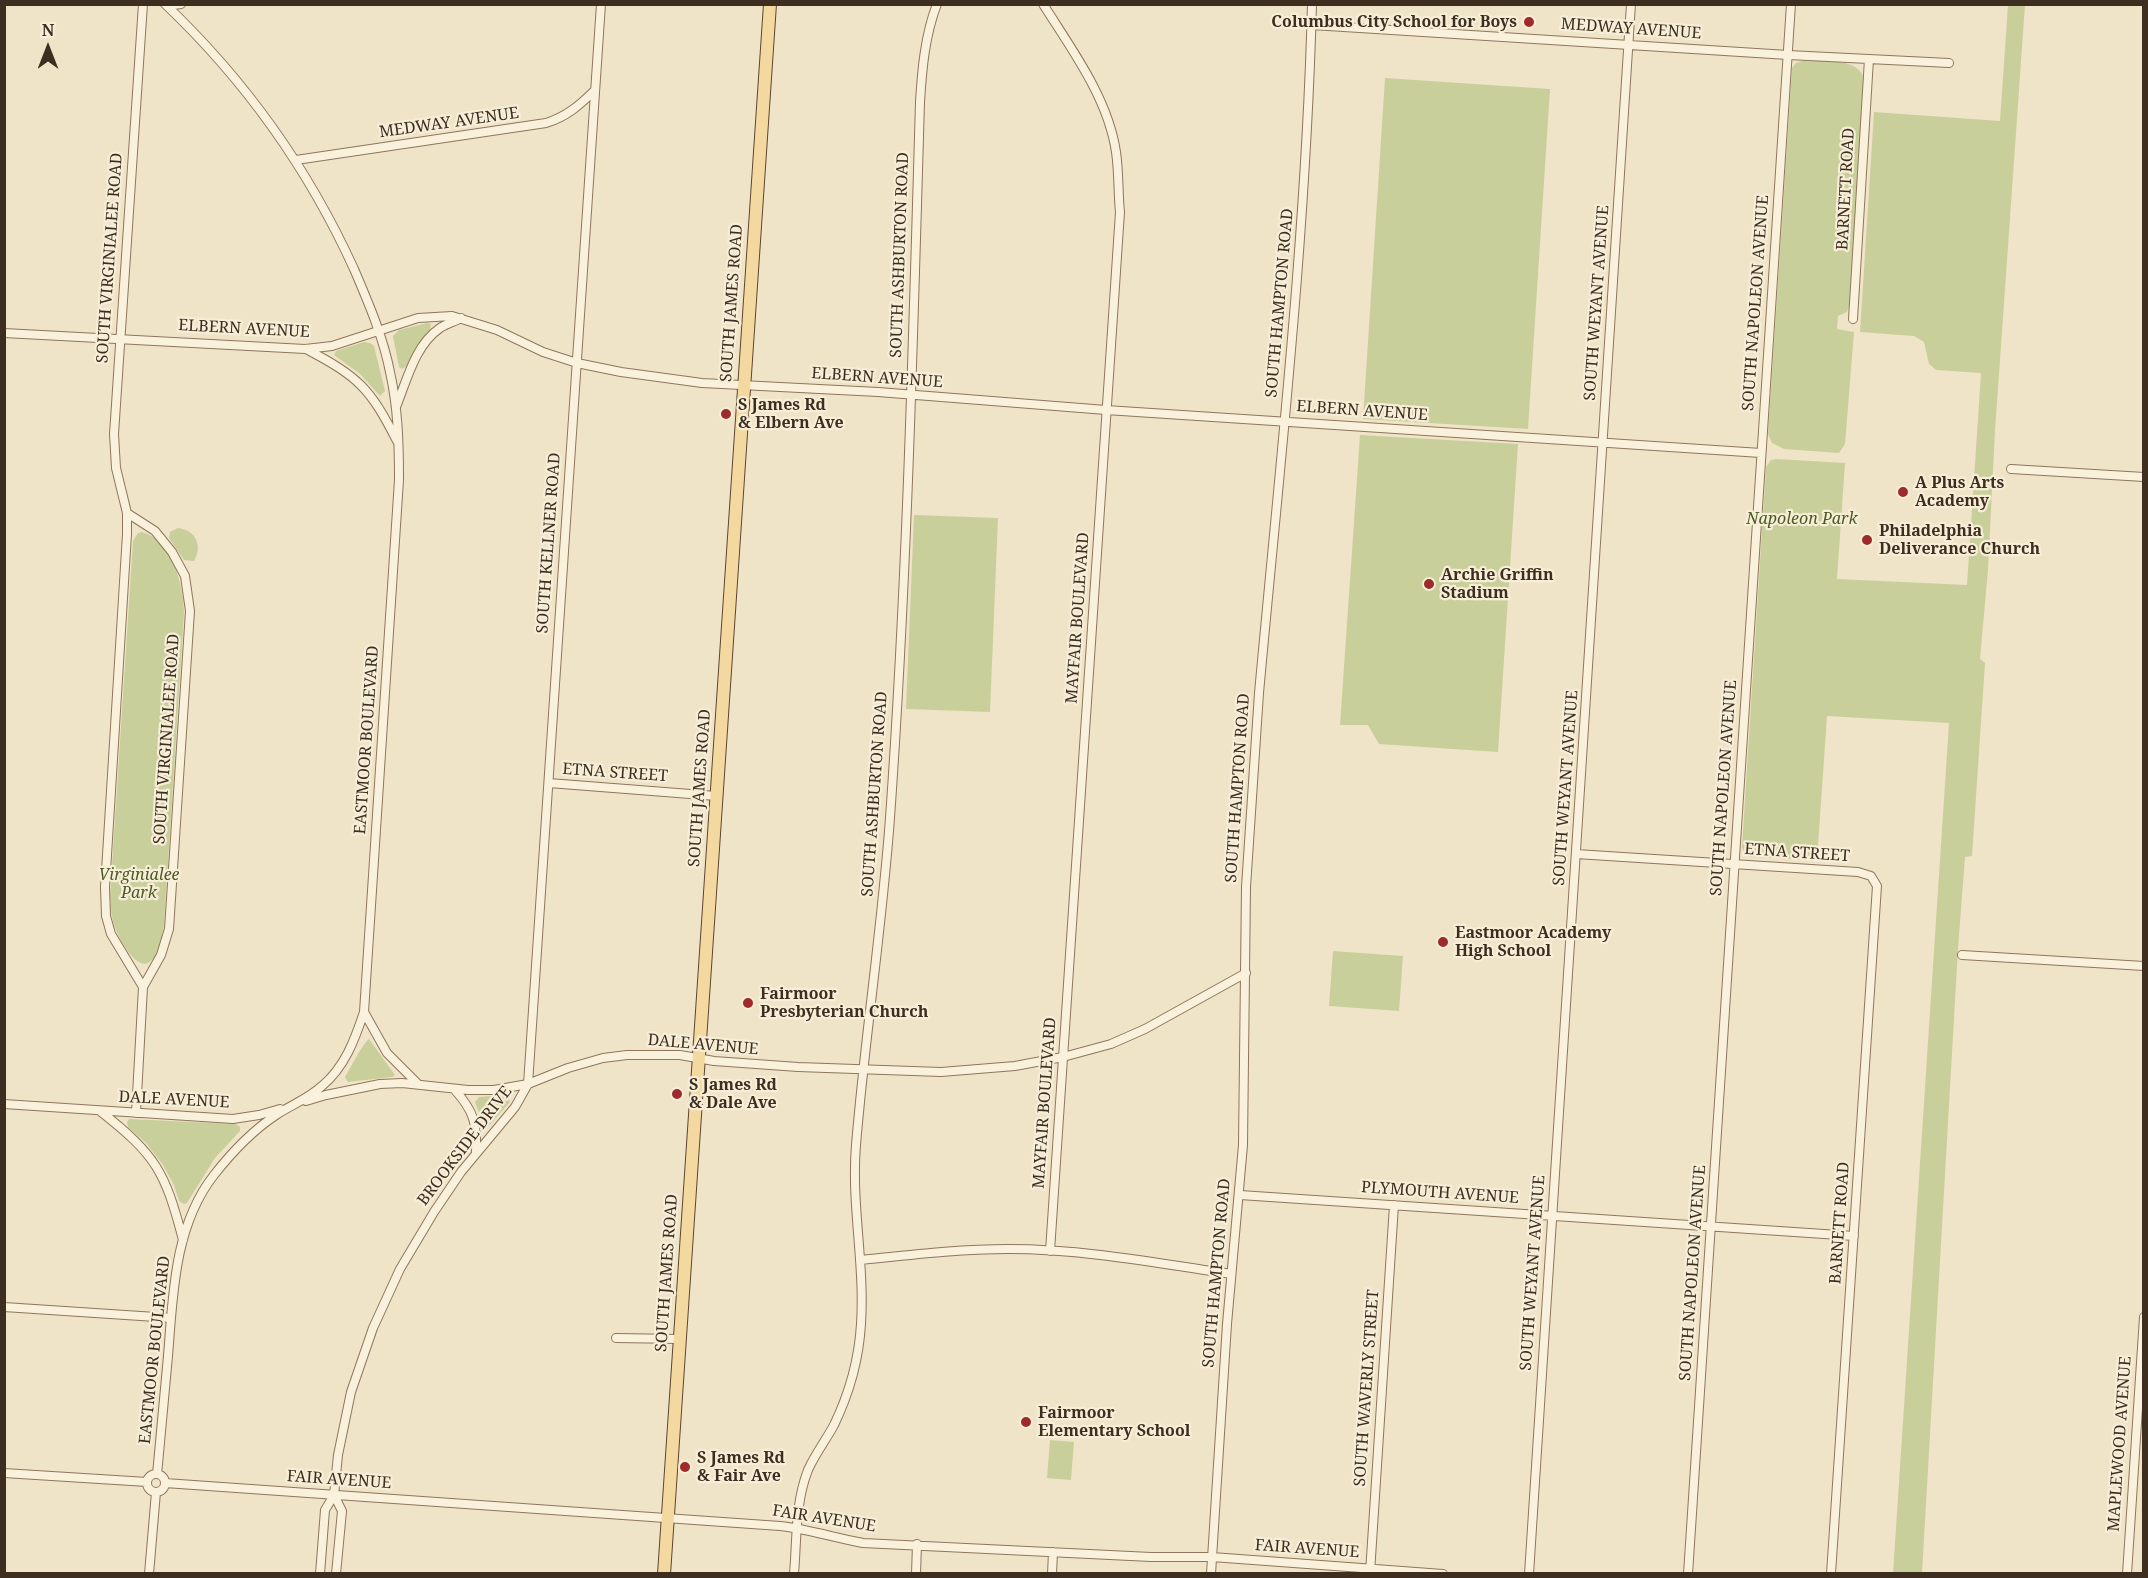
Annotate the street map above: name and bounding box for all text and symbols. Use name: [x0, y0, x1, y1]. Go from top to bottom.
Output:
place label: Columbus City School for Boys: [1271, 12, 1517, 32]
marker: Columbus City School for Boys: [1522, 15, 1536, 29]
street label: MEDWAY AVENUE: [1560, 15, 1702, 43]
north arrow: [18, 18, 78, 78]
text: N: [42, 19, 54, 41]
street label: MEDWAY AVENUE: [378, 104, 520, 142]
street label: BARNETT ROAD: [1833, 127, 1859, 251]
street label: SOUTH VIRGINIALEE ROAD: [93, 152, 127, 364]
street label: SOUTH ASHBURTON ROAD: [887, 152, 913, 358]
street label: SOUTH NAPOLEON AVENUE: [1739, 194, 1773, 412]
street label: SOUTH WEYANT AVENUE: [1581, 205, 1613, 401]
street label: SOUTH HAMPTON ROAD: [1262, 208, 1298, 398]
street label: SOUTH JAMES ROAD: [717, 223, 747, 383]
street label: ELBERN AVENUE: [178, 316, 310, 342]
street label: ELBERN AVENUE: [811, 364, 943, 392]
place label: S James Rd & Elbern Ave: [738, 395, 844, 433]
street label: ELBERN AVENUE: [1296, 397, 1428, 425]
marker: S James Rd & Elbern Ave: [719, 407, 733, 421]
street label: SOUTH KELLNER ROAD: [533, 452, 565, 634]
place label: A Plus Arts Academy: [1915, 473, 2004, 511]
marker: A Plus Arts Academy: [1896, 485, 1910, 499]
park label: Napoleon Park: [1746, 509, 1858, 529]
place label: Philadelphia Deliverance Church: [1879, 521, 2040, 559]
street label: MAYFAIR BOULEVARD: [1062, 532, 1094, 704]
marker: Philadelphia Deliverance Church: [1860, 533, 1874, 547]
place label: Archie Griffin Stadium: [1441, 565, 1554, 603]
marker: Archie Griffin Stadium: [1422, 577, 1436, 591]
street label: SOUTH VIRGINIALEE ROAD: [150, 633, 184, 845]
street label: EASTMOOR BOULEVARD: [351, 645, 383, 835]
street label: SOUTH NAPOLEON AVENUE: [1707, 679, 1741, 897]
street label: SOUTH WEYANT AVENUE: [1550, 690, 1582, 886]
street label: SOUTH ASHBURTON ROAD: [858, 691, 892, 897]
street label: SOUTH HAMPTON ROAD: [1222, 693, 1254, 883]
street label: SOUTH JAMES ROAD: [685, 708, 715, 868]
street label: ETNA STREET: [562, 760, 668, 786]
street label: ETNA STREET: [1744, 840, 1850, 866]
park label: Virginialee Park: [99, 865, 179, 903]
place label: Eastmoor Academy High School: [1455, 923, 1611, 961]
marker: Eastmoor Academy High School: [1436, 935, 1450, 949]
place label: Fairmoor Presbyterian Church: [760, 984, 928, 1022]
marker: Fairmoor Presbyterian Church: [741, 996, 755, 1010]
street label: MAYFAIR BOULEVARD: [1029, 1017, 1061, 1189]
street label: DALE AVENUE: [647, 1031, 759, 1059]
place label: S James Rd & Dale Ave: [689, 1075, 777, 1113]
street label: BROOKSIDE DRIVE: [414, 1082, 516, 1210]
marker: S James Rd & Dale Ave: [670, 1087, 684, 1101]
street label: DALE AVENUE: [118, 1088, 230, 1112]
street label: BARNETT ROAD: [1826, 1161, 1854, 1285]
street label: SOUTH NAPOLEON AVENUE: [1676, 1164, 1710, 1382]
street label: SOUTH WEYANT AVENUE: [1517, 1175, 1549, 1371]
street label: SOUTH HAMPTON ROAD: [1199, 1178, 1235, 1368]
street label: PLYMOUTH AVENUE: [1360, 1178, 1520, 1208]
street label: SOUTH JAMES ROAD: [652, 1193, 682, 1353]
street label: EASTMOOR BOULEVARD: [136, 1255, 174, 1445]
street label: SOUTH WAVERLY STREET: [1351, 1289, 1383, 1487]
street label: MAPLEWOOD AVENUE: [2104, 1356, 2136, 1532]
place label: Fairmoor Elementary School: [1038, 1403, 1190, 1441]
marker: Fairmoor Elementary School: [1019, 1415, 1033, 1429]
place label: S James Rd & Fair Ave: [697, 1448, 785, 1486]
marker: S James Rd & Fair Ave: [678, 1460, 692, 1474]
street label: FAIR AVENUE: [286, 1467, 392, 1493]
street label: FAIR AVENUE: [771, 1501, 877, 1537]
street label: FAIR AVENUE: [1254, 1536, 1360, 1562]

